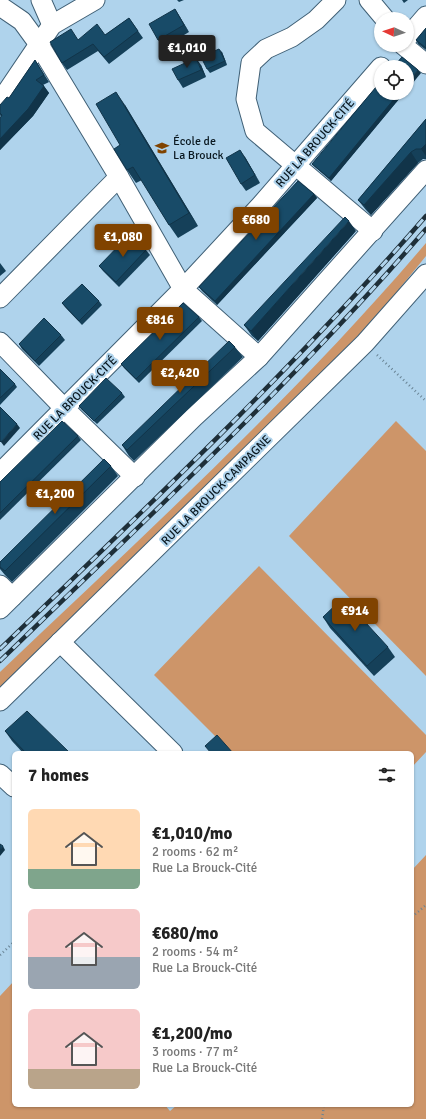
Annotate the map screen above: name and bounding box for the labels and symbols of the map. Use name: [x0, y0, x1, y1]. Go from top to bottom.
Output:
north arrow: [374, 12, 414, 52]
pin: €1,010: [154, 35, 220, 69]
street label: RUE LA BROUCK-CITÉ: [273, 96, 358, 191]
place label: École de La Brouck: [173, 134, 224, 163]
school or university icon: École de La Brouck: [154, 140, 170, 156]
pin: €680: [232, 207, 280, 241]
pin: €1,080: [90, 224, 156, 258]
pin: €816: [136, 307, 184, 341]
street label: RUE LA BROUCK-CITÉ: [30, 353, 121, 443]
pin: €2,420: [147, 360, 213, 394]
street label: RUE LA BROUCK-CAMPAGNE: [158, 432, 275, 548]
pin: €1,200: [22, 481, 88, 515]
pin: €914: [331, 598, 379, 632]

